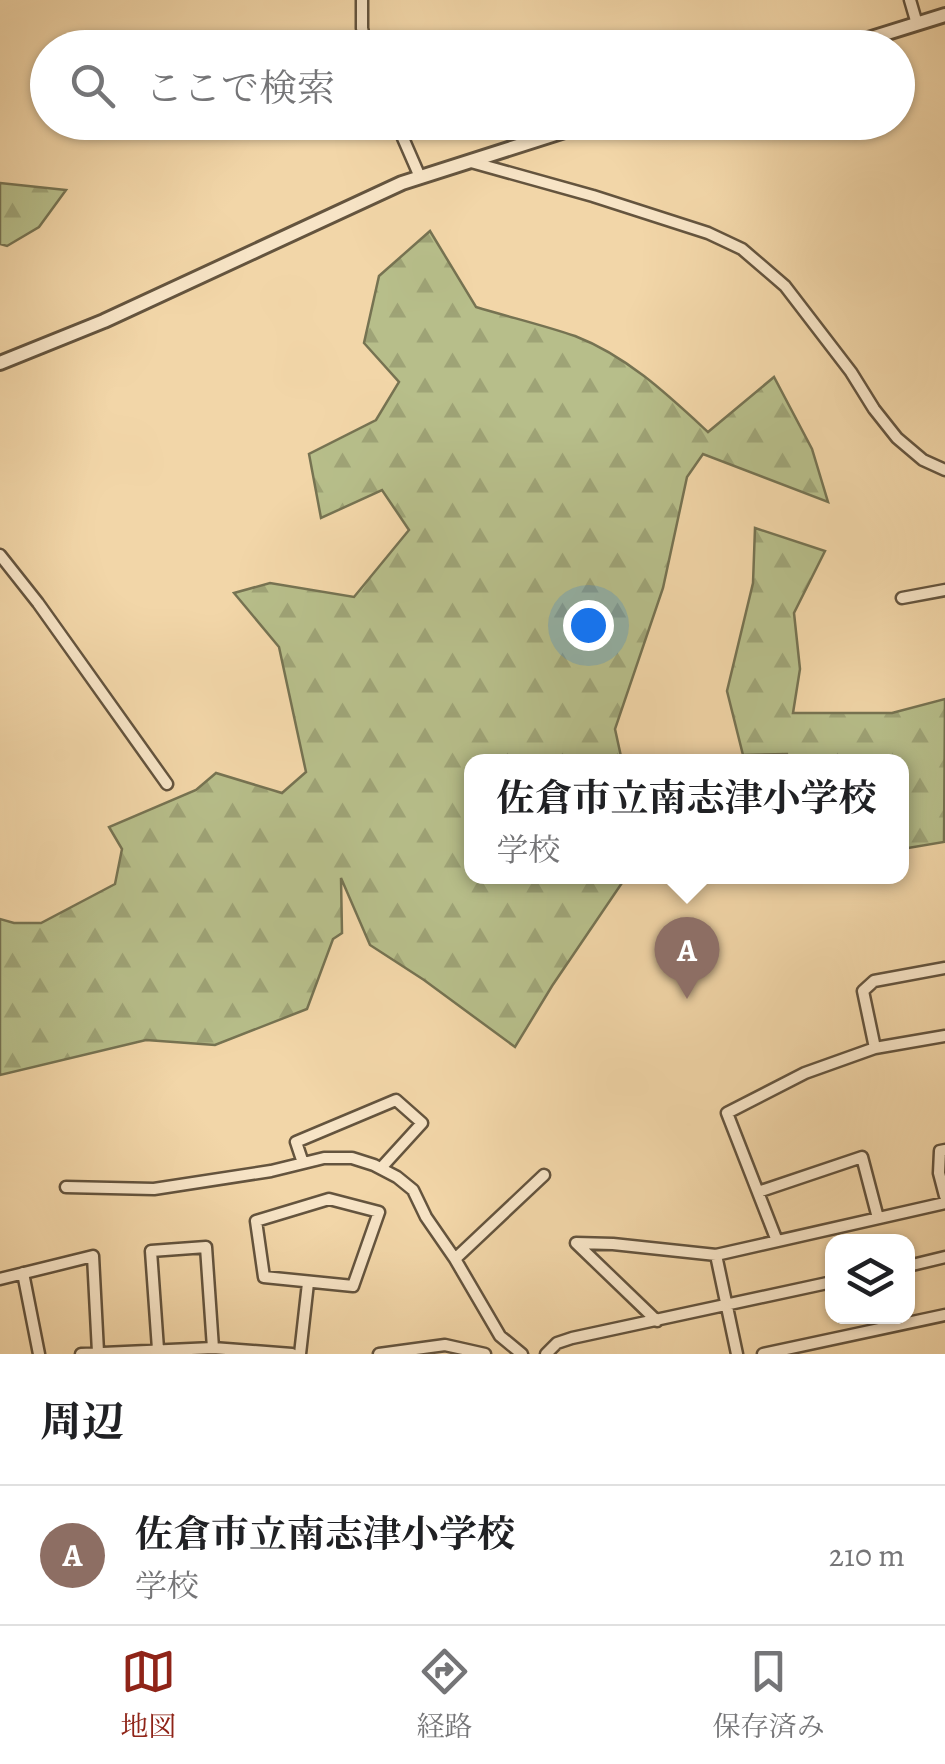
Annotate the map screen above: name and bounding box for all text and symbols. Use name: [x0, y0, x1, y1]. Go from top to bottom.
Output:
search box: [30, 30, 915, 140]
icon: search: [65, 58, 120, 113]
text: ここで検索: [145, 62, 335, 114]
your location: [563, 600, 614, 651]
popup: [464, 754, 909, 884]
text: 佐倉市立南志津小学校: [496, 772, 877, 824]
text: 学校: [496, 828, 561, 872]
pin: A: [654, 916, 720, 999]
map controls: [825, 1234, 915, 1324]
button: layers: [825, 1234, 915, 1324]
text: 周辺: [40, 1393, 124, 1450]
text: 佐倉市立南志津小学校: [135, 1508, 515, 1560]
text: A: [62, 1533, 83, 1577]
text: 210 m: [829, 1533, 905, 1577]
text: 学校: [135, 1564, 199, 1608]
tab: 地図: [120, 1644, 176, 1746]
tab: 経路: [416, 1644, 473, 1746]
tab: 保存済み: [713, 1644, 825, 1746]

